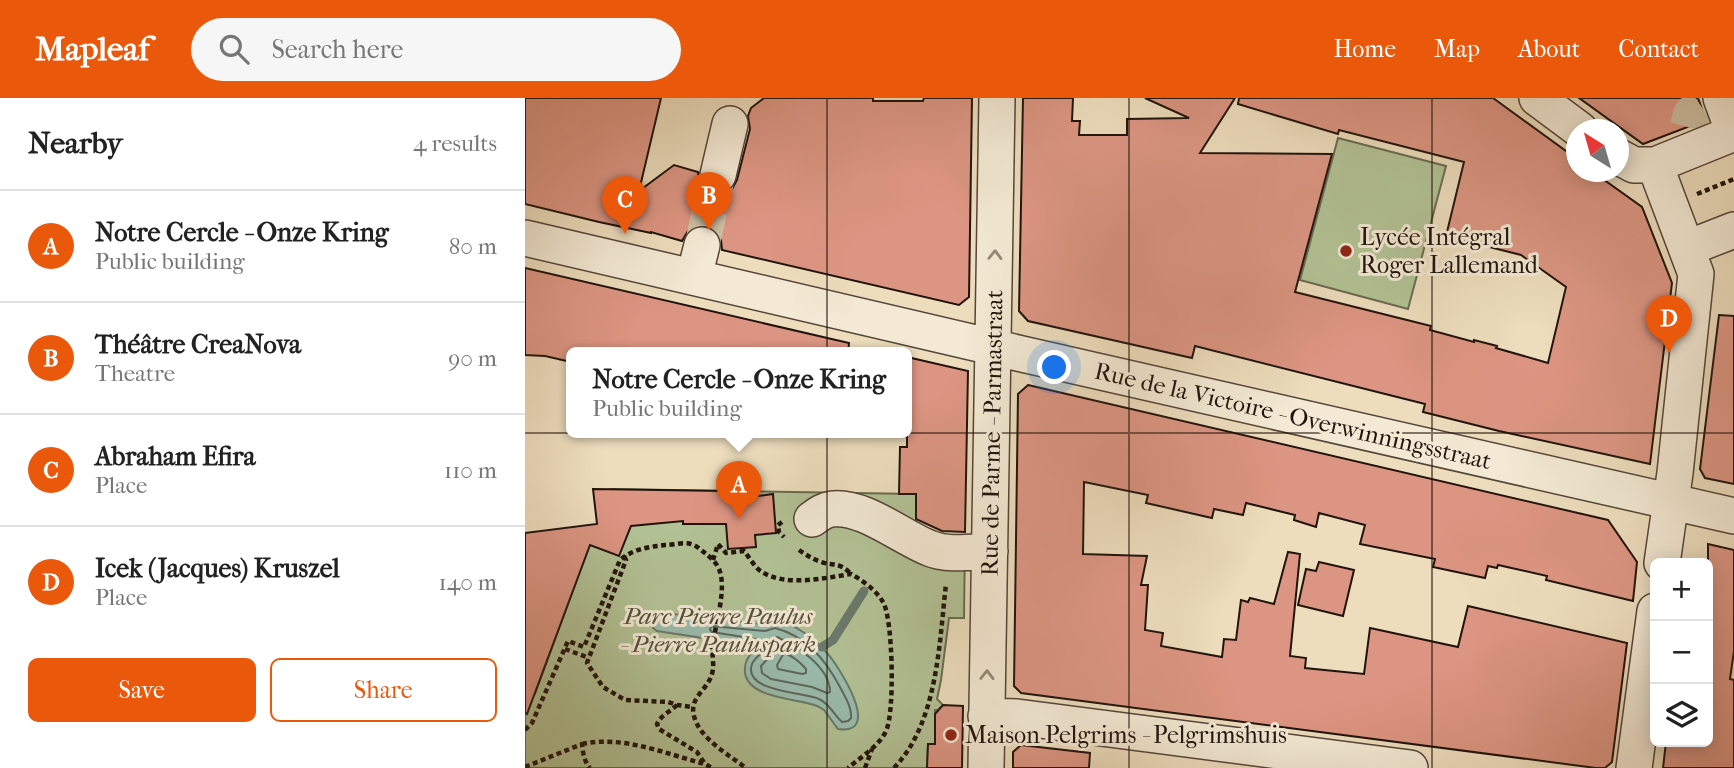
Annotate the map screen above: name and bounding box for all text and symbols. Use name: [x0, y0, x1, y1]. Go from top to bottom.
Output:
search box: [191, 18, 681, 81]
text: Mapleaf: [35, 30, 149, 69]
icon: search: [215, 30, 253, 68]
text: Search here: [271, 34, 403, 65]
text: Home: [1334, 35, 1396, 63]
text: Map: [1434, 35, 1480, 63]
text: About: [1518, 35, 1580, 63]
text: Contact: [1618, 35, 1699, 63]
north arrow: [1566, 119, 1629, 182]
text: Nearby: [28, 126, 123, 161]
text: 4 results: [413, 130, 497, 157]
pin: B: [686, 172, 732, 230]
pin: C: [602, 176, 648, 234]
text: Notre Cercle - Onze Kring: [95, 217, 389, 248]
place label: Lycée Intégral Roger Lallemand: [1360, 223, 1539, 279]
text: A: [44, 233, 58, 260]
text: 80 m: [449, 233, 497, 260]
marker: Lycée Intégral Roger Lallemand: [1338, 243, 1354, 259]
text: Public building: [95, 248, 245, 275]
one-way arrow: [987, 249, 1003, 260]
street label: Rue de Parme - Parmastraat: [976, 289, 1009, 576]
pin: D: [1646, 295, 1692, 353]
text: Théâtre CreaNova: [95, 329, 301, 360]
text: B: [44, 345, 58, 372]
text: 90 m: [448, 345, 497, 372]
popup: [566, 347, 912, 438]
your location: [1037, 350, 1071, 384]
street label: Rue de la Victoire - Overwinningsstraat: [1092, 357, 1495, 475]
text: Theatre: [95, 360, 175, 387]
text: Notre Cercle - Onze Kring: [592, 364, 886, 395]
text: Public building: [592, 395, 742, 422]
text: Abraham Efira: [95, 441, 256, 472]
text: C: [43, 457, 59, 484]
text: 110 m: [444, 457, 497, 484]
pin: A: [716, 461, 762, 519]
text: Place: [95, 472, 147, 499]
text: Icek (Jacques) Kruszel: [95, 553, 340, 584]
map controls: [1650, 558, 1713, 747]
button: +: [1650, 558, 1713, 621]
text: D: [42, 569, 60, 596]
text: 140 m: [438, 569, 497, 596]
text: Place: [95, 584, 147, 611]
park label: Parc Pierre Paulus - Pierre Pauluspark: [620, 602, 816, 658]
button: −: [1650, 621, 1713, 684]
button: Save: [28, 658, 256, 722]
button: Share: [270, 658, 497, 722]
one-way arrow: [979, 670, 995, 680]
button: layers: [1650, 684, 1713, 747]
place label: Maison Pelgrims - Pelgrimshuis: [965, 721, 1287, 749]
marker: Maison Pelgrims - Pelgrimshuis: [943, 727, 959, 743]

